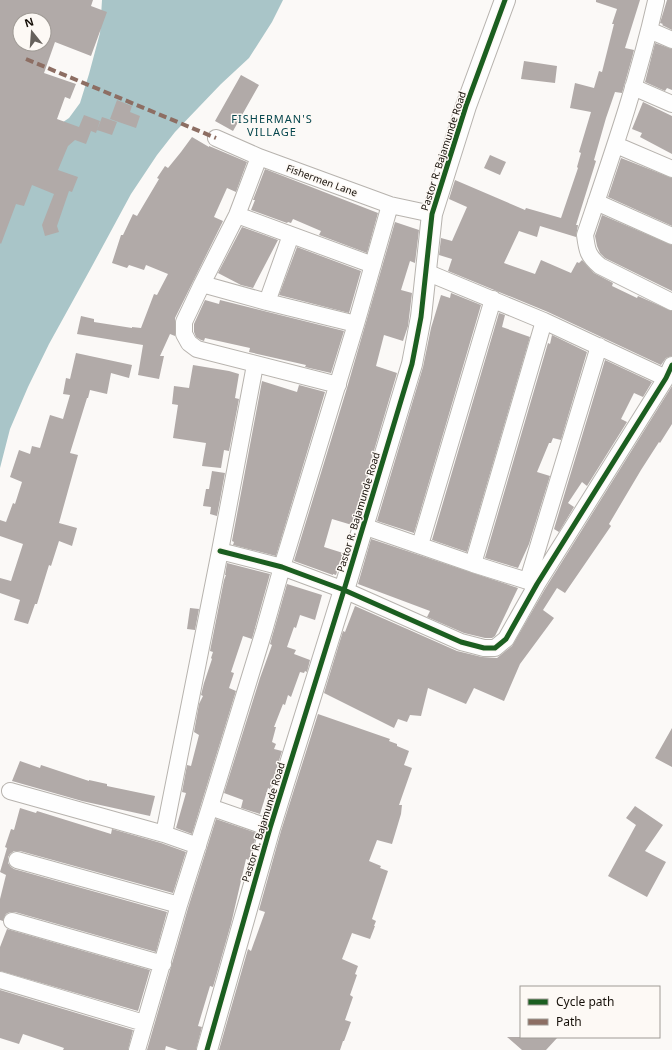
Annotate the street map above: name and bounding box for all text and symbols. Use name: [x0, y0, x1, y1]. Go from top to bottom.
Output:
north arrow: [12, 12, 52, 52]
text: N: [22, 13, 35, 30]
street label: Pastor R. Bajamunde Road: [417, 89, 469, 213]
district label: FISHERMAN'S VILLAGE: [231, 111, 313, 139]
street label: Fishermen Lane: [284, 161, 360, 200]
street label: Pastor R. Bajamunde Road: [333, 450, 383, 574]
street label: Pastor R. Bajamunde Road: [238, 760, 288, 884]
legend: [520, 986, 660, 1038]
text: Cycle path: [556, 993, 614, 1010]
text: Path: [556, 1013, 582, 1030]

